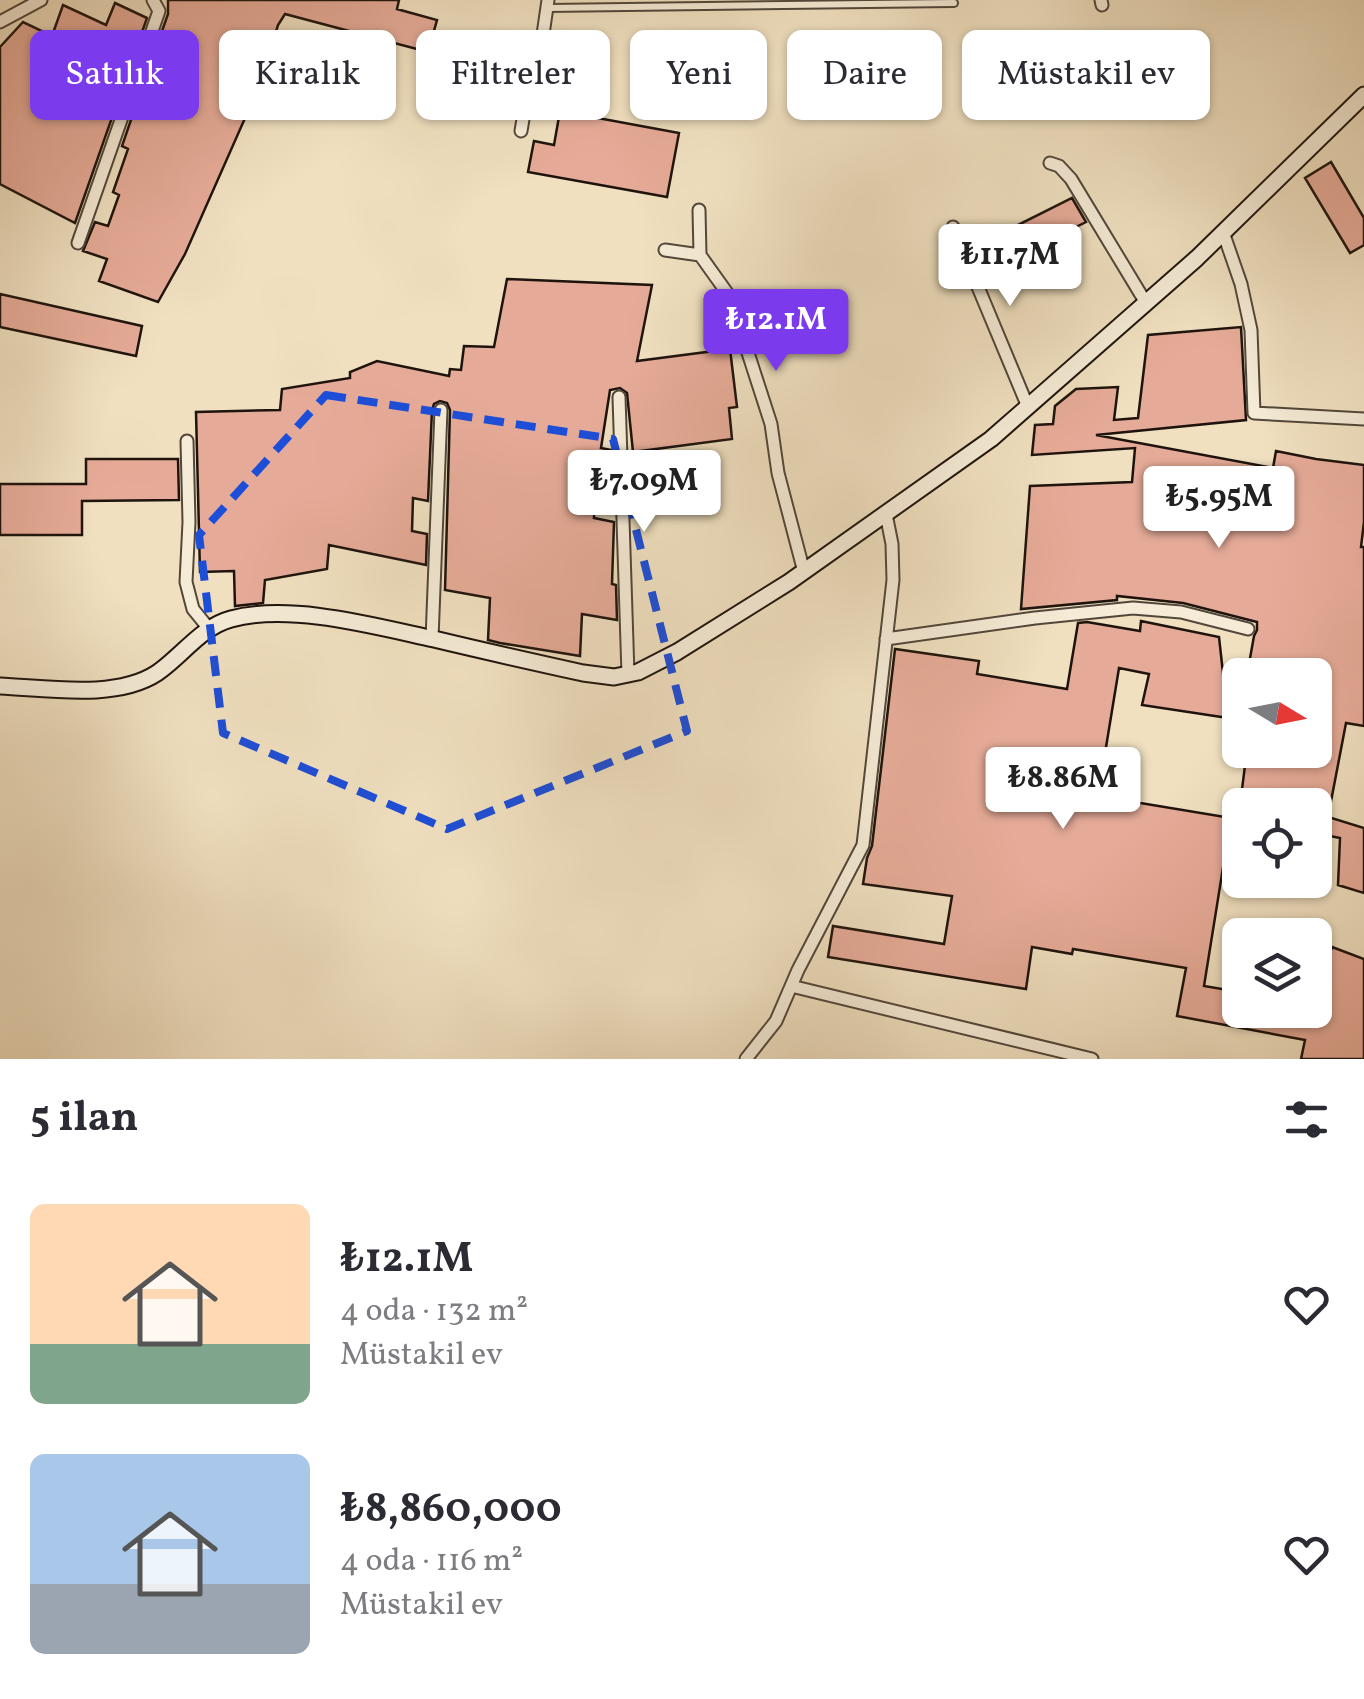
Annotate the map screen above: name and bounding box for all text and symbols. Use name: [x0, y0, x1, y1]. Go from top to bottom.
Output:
chip: Satılık: [30, 30, 199, 120]
chip: Kiralık: [219, 30, 396, 120]
chip: Filtreler: [416, 30, 610, 120]
chip: Yeni: [630, 30, 767, 120]
chip: Daire: [787, 30, 942, 120]
chip: Müstakil ev: [962, 30, 1210, 120]
pin: ₺11.7M: [929, 224, 1091, 309]
text: ₺11.7M: [961, 234, 1060, 278]
pin: ₺12.1M: [695, 289, 857, 374]
text: ₺12.1M: [725, 299, 827, 343]
pin: ₺7.09M: [563, 450, 725, 535]
text: ₺7.09M: [590, 460, 698, 504]
pin: ₺5.95M: [1138, 466, 1300, 551]
text: ₺5.95M: [1165, 476, 1273, 520]
north arrow: [1222, 658, 1332, 768]
map controls: [1222, 658, 1332, 1028]
pin: ₺8.86M: [982, 747, 1144, 832]
text: ₺8.86M: [1008, 757, 1118, 801]
button: locate: [1222, 788, 1332, 898]
button: layers: [1222, 918, 1332, 1028]
text: 5 ilan: [30, 1090, 138, 1149]
icon: filters: [1279, 1092, 1334, 1147]
text: ₺12.1M: [340, 1231, 473, 1290]
icon: home: [110, 1244, 230, 1364]
icon: heart: [1279, 1277, 1334, 1332]
text: 4 oda · 132 m²: [340, 1290, 528, 1334]
text: Müstakil ev: [340, 1334, 503, 1378]
text: ₺8,860,000: [340, 1481, 562, 1540]
icon: home: [110, 1494, 230, 1614]
icon: heart: [1279, 1527, 1334, 1582]
text: 4 oda · 116 m²: [340, 1540, 523, 1584]
text: Müstakil ev: [340, 1584, 503, 1628]

